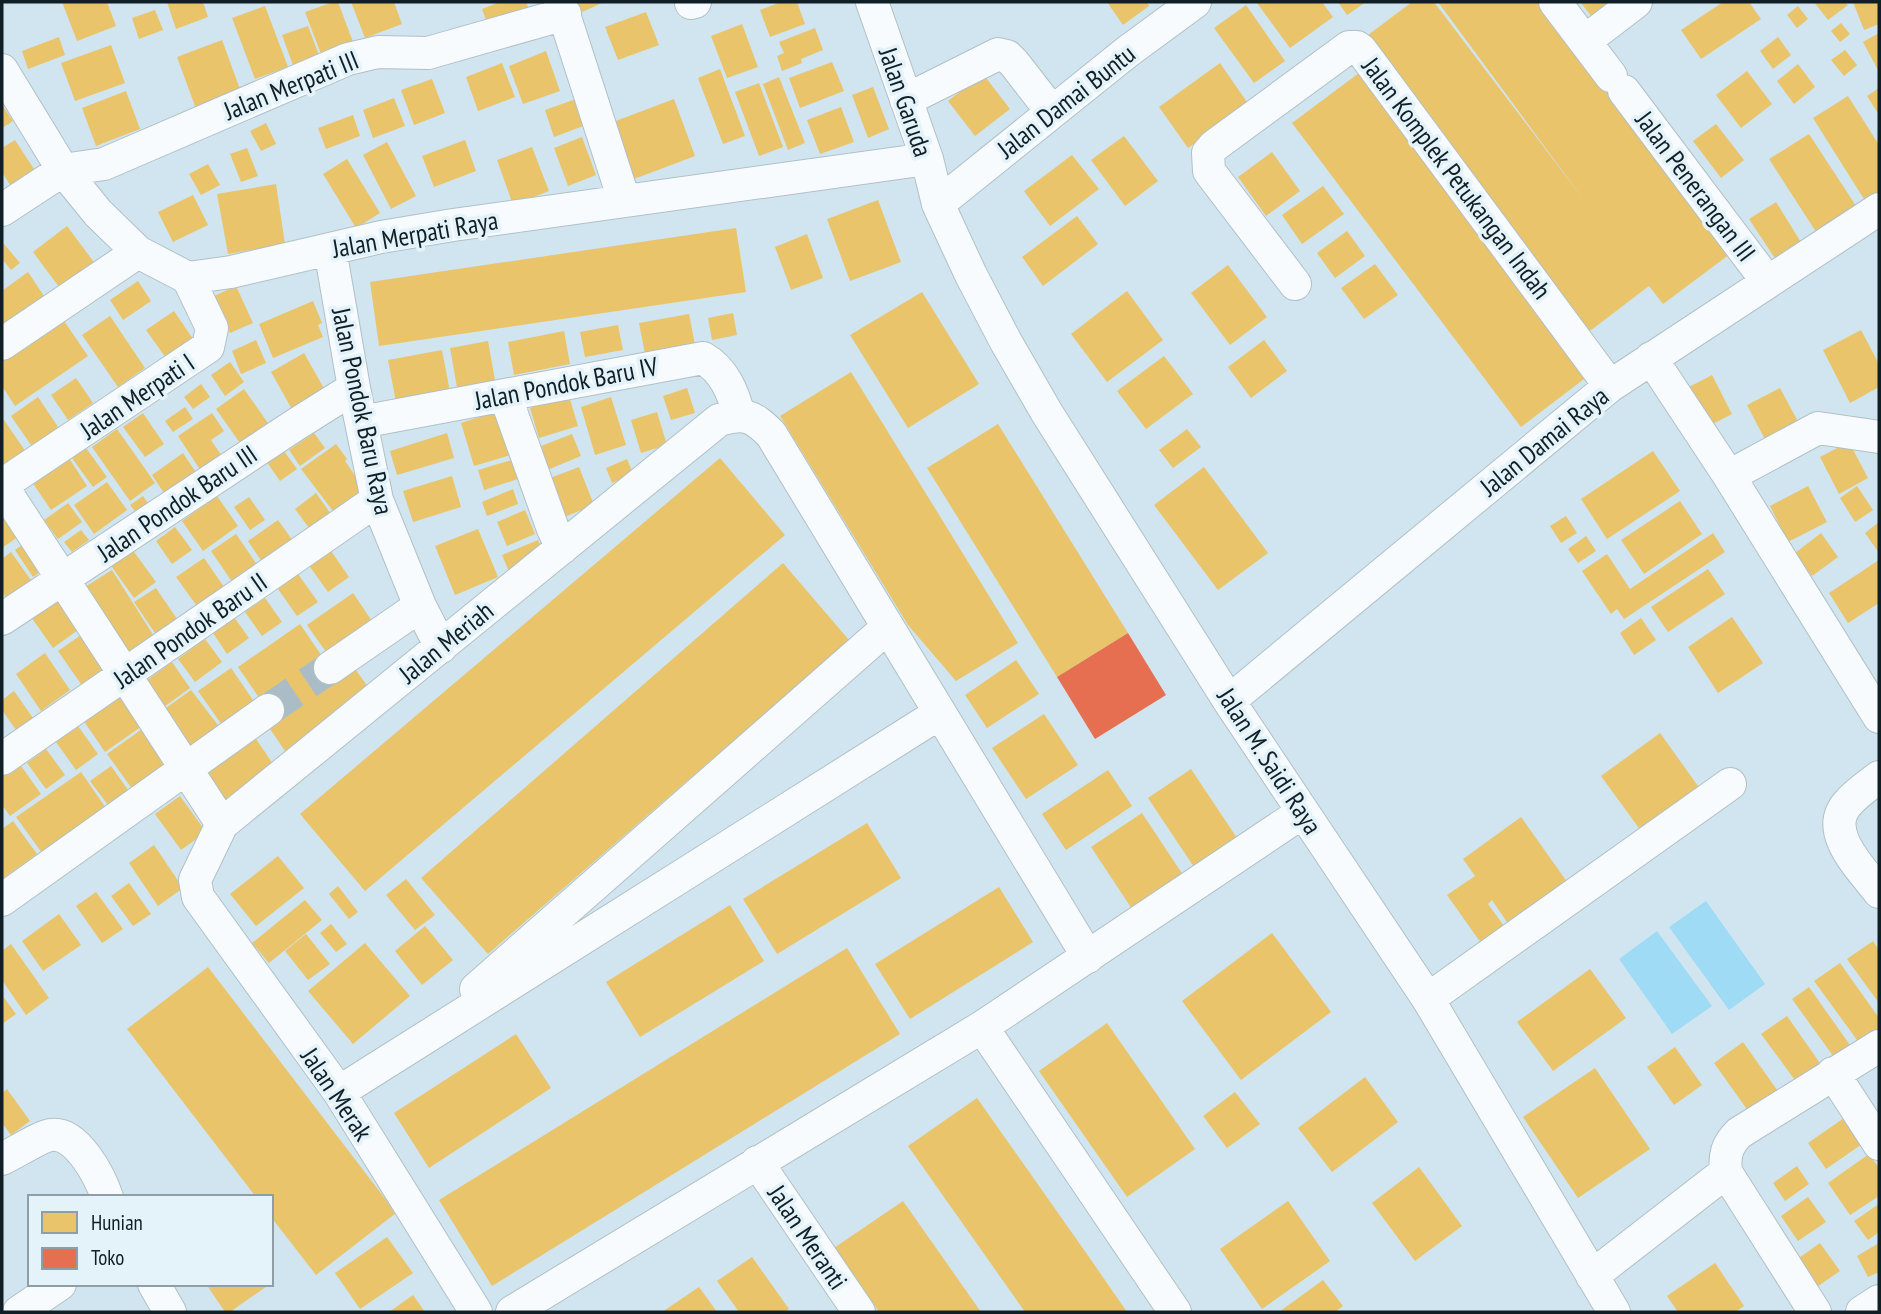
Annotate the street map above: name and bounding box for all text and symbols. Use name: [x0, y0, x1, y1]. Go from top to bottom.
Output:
street label: Jalan Damai Buntu: [990, 37, 1142, 166]
street label: Jalan Garuda: [872, 42, 940, 161]
street label: Jalan Merpati III: [218, 43, 363, 127]
street label: Jalan Komplek Petukangan Indah: [1355, 50, 1559, 305]
street label: Jalan Penerangan III: [1628, 104, 1763, 268]
street label: Jalan Merpati Raya: [329, 203, 500, 265]
street label: Jalan Pondok Baru Raya: [325, 304, 401, 518]
street label: Jalan Merpati I: [73, 346, 200, 447]
street label: Jalan Pondok Baru IV: [471, 349, 661, 417]
street label: Jalan Damai Raya: [1472, 379, 1615, 503]
street label: Jalan Pondok Baru III: [90, 437, 263, 569]
street label: Jalan Pondok Baru II: [106, 565, 273, 696]
street label: Jalan Meriah: [391, 594, 500, 691]
street label: Jalan M. Saidi Raya: [1210, 681, 1330, 840]
street label: Jalan Merak: [293, 1040, 380, 1147]
street label: Jalan Meranti: [760, 1178, 855, 1296]
legend: [28, 1195, 273, 1286]
text: Hunian: [91, 1209, 143, 1236]
text: Toko: [91, 1244, 124, 1271]

